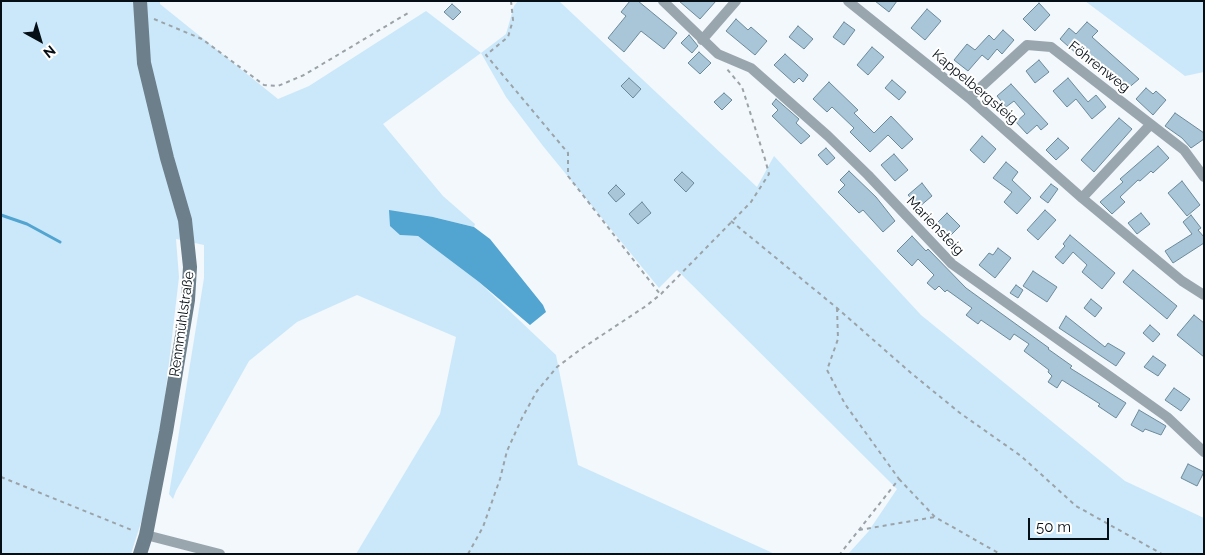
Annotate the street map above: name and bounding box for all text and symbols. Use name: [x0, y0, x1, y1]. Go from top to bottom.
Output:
north arrow: [15, 15, 65, 65]
street label: Föhrenweg: [1065, 38, 1133, 96]
text: N: [40, 42, 59, 61]
street label: Kappelbergsteig: [928, 46, 1022, 128]
street label: Mariensteig: [903, 193, 967, 259]
street label: Rennmühlstraße: [166, 270, 198, 378]
scale bar: [1030, 508, 1111, 540]
text: 50 m: [1036, 518, 1071, 536]

